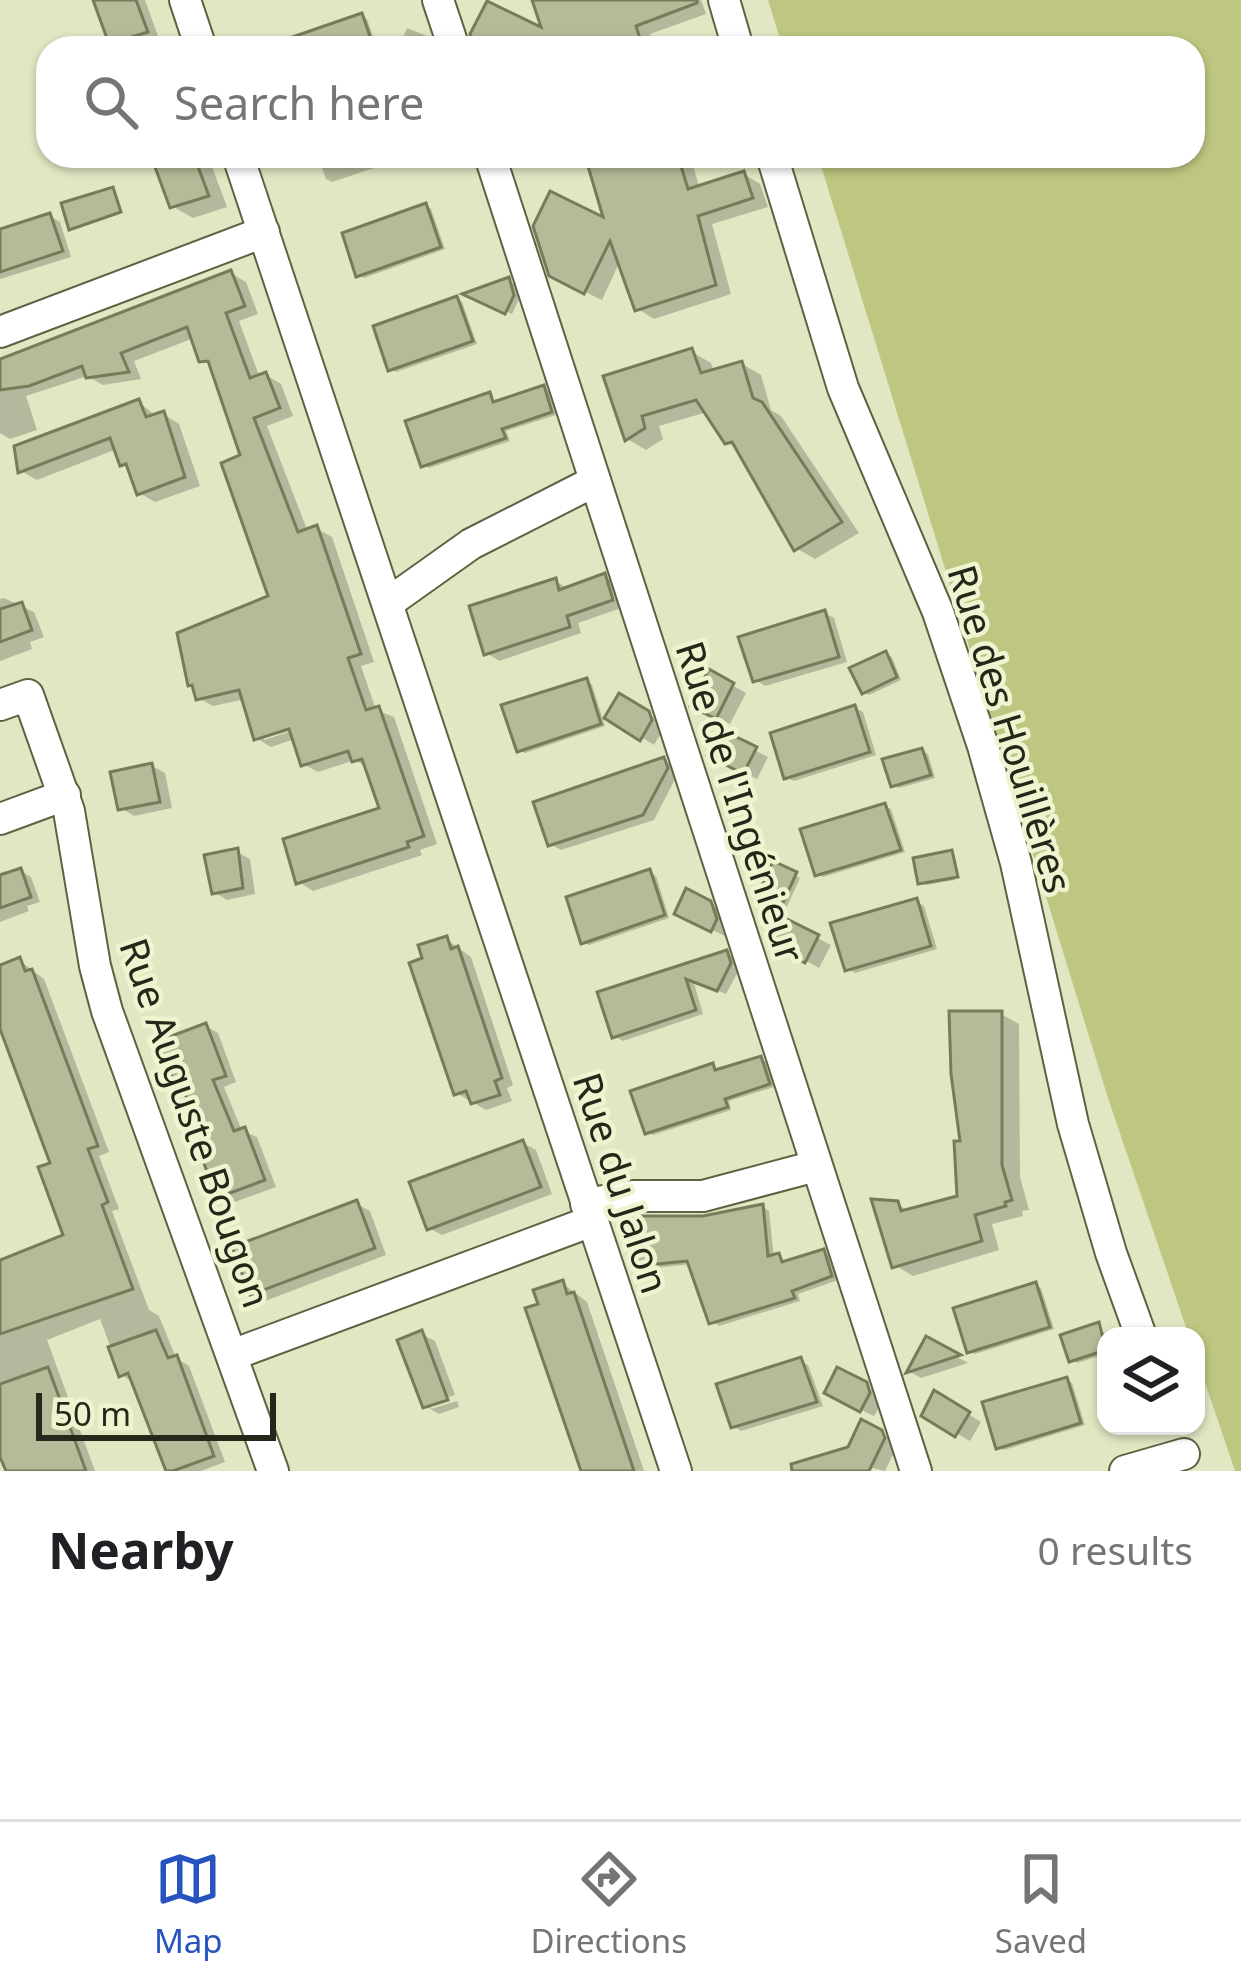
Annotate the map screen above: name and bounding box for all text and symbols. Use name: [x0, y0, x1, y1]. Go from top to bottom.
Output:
search box: [36, 36, 1205, 168]
icon: search: [78, 69, 144, 135]
text: Search here: [174, 72, 424, 133]
street label: Rue des Houillères: [936, 558, 1086, 899]
street label: Rue de l'Ingénieur: [664, 634, 818, 969]
street label: Rue Auguste Bougon: [108, 931, 285, 1314]
street label: Rue du Jalon: [562, 1065, 683, 1300]
map controls: [1097, 1327, 1205, 1435]
button: layers: [1097, 1327, 1205, 1435]
scale bar: [36, 1387, 276, 1440]
text: 50 m: [54, 1391, 131, 1436]
text: Nearby: [48, 1514, 234, 1584]
text: 0 results: [1038, 1523, 1193, 1576]
tab: Map: [154, 1846, 223, 1963]
tab: Directions: [530, 1846, 687, 1963]
tab: Saved: [995, 1846, 1087, 1963]

